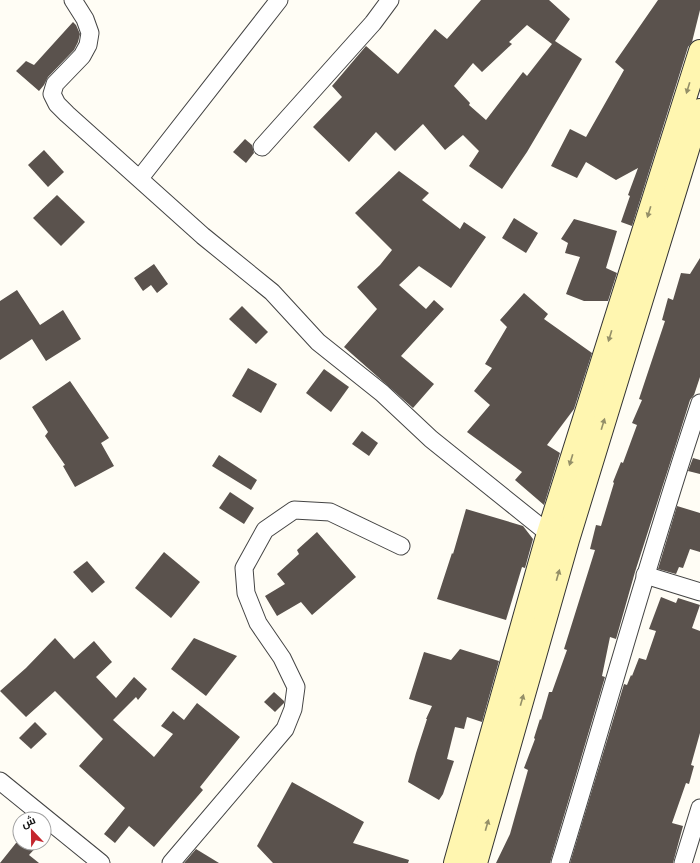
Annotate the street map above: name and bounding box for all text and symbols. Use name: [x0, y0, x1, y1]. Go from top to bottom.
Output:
one-way arrow: [685, 82, 691, 94]
one-way arrow: [646, 206, 652, 218]
one-way arrow: [607, 330, 613, 342]
one-way arrow: [600, 418, 606, 430]
one-way arrow: [568, 454, 574, 466]
one-way arrow: [555, 569, 561, 581]
one-way arrow: [519, 694, 525, 706]
north arrow: [12, 811, 52, 851]
text: ش: [19, 813, 37, 831]
one-way arrow: [484, 819, 490, 831]

